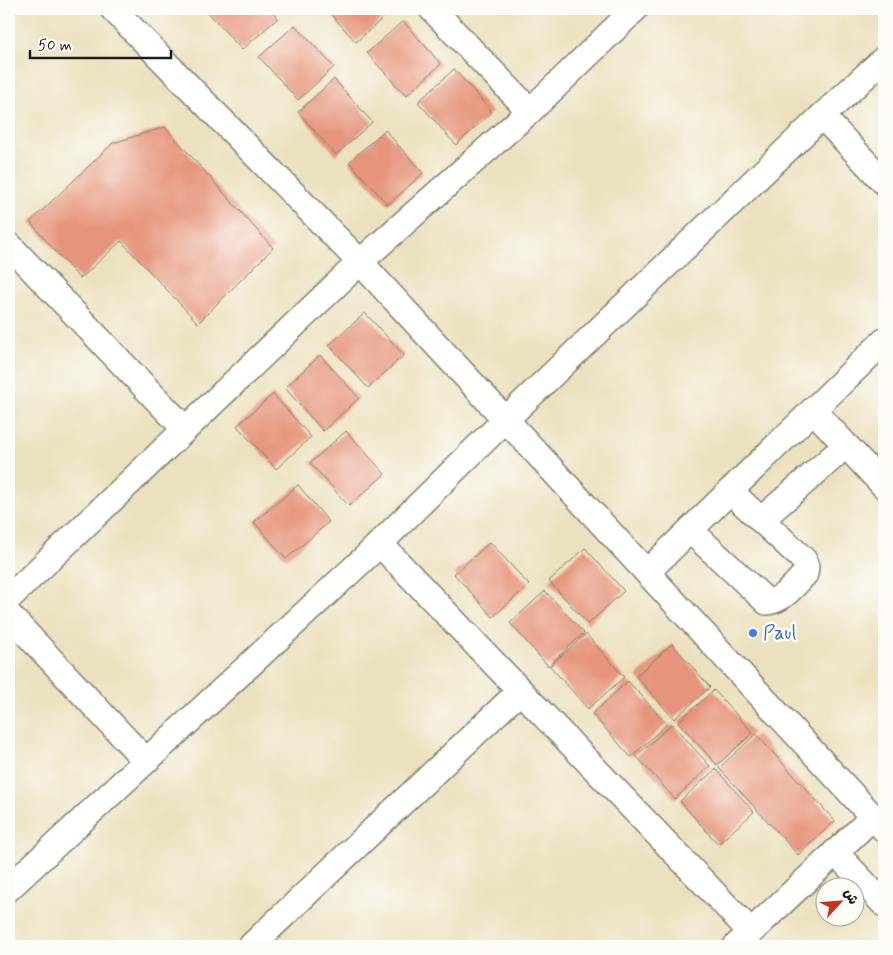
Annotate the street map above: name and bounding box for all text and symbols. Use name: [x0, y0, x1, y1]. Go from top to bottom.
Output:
scale bar: [30, 28, 171, 60]
text: 50 m: [38, 36, 72, 56]
place label: Paul: [763, 620, 797, 647]
marker: Paul: [747, 627, 759, 639]
north arrow: [816, 878, 866, 928]
text: ش: [839, 886, 862, 908]

